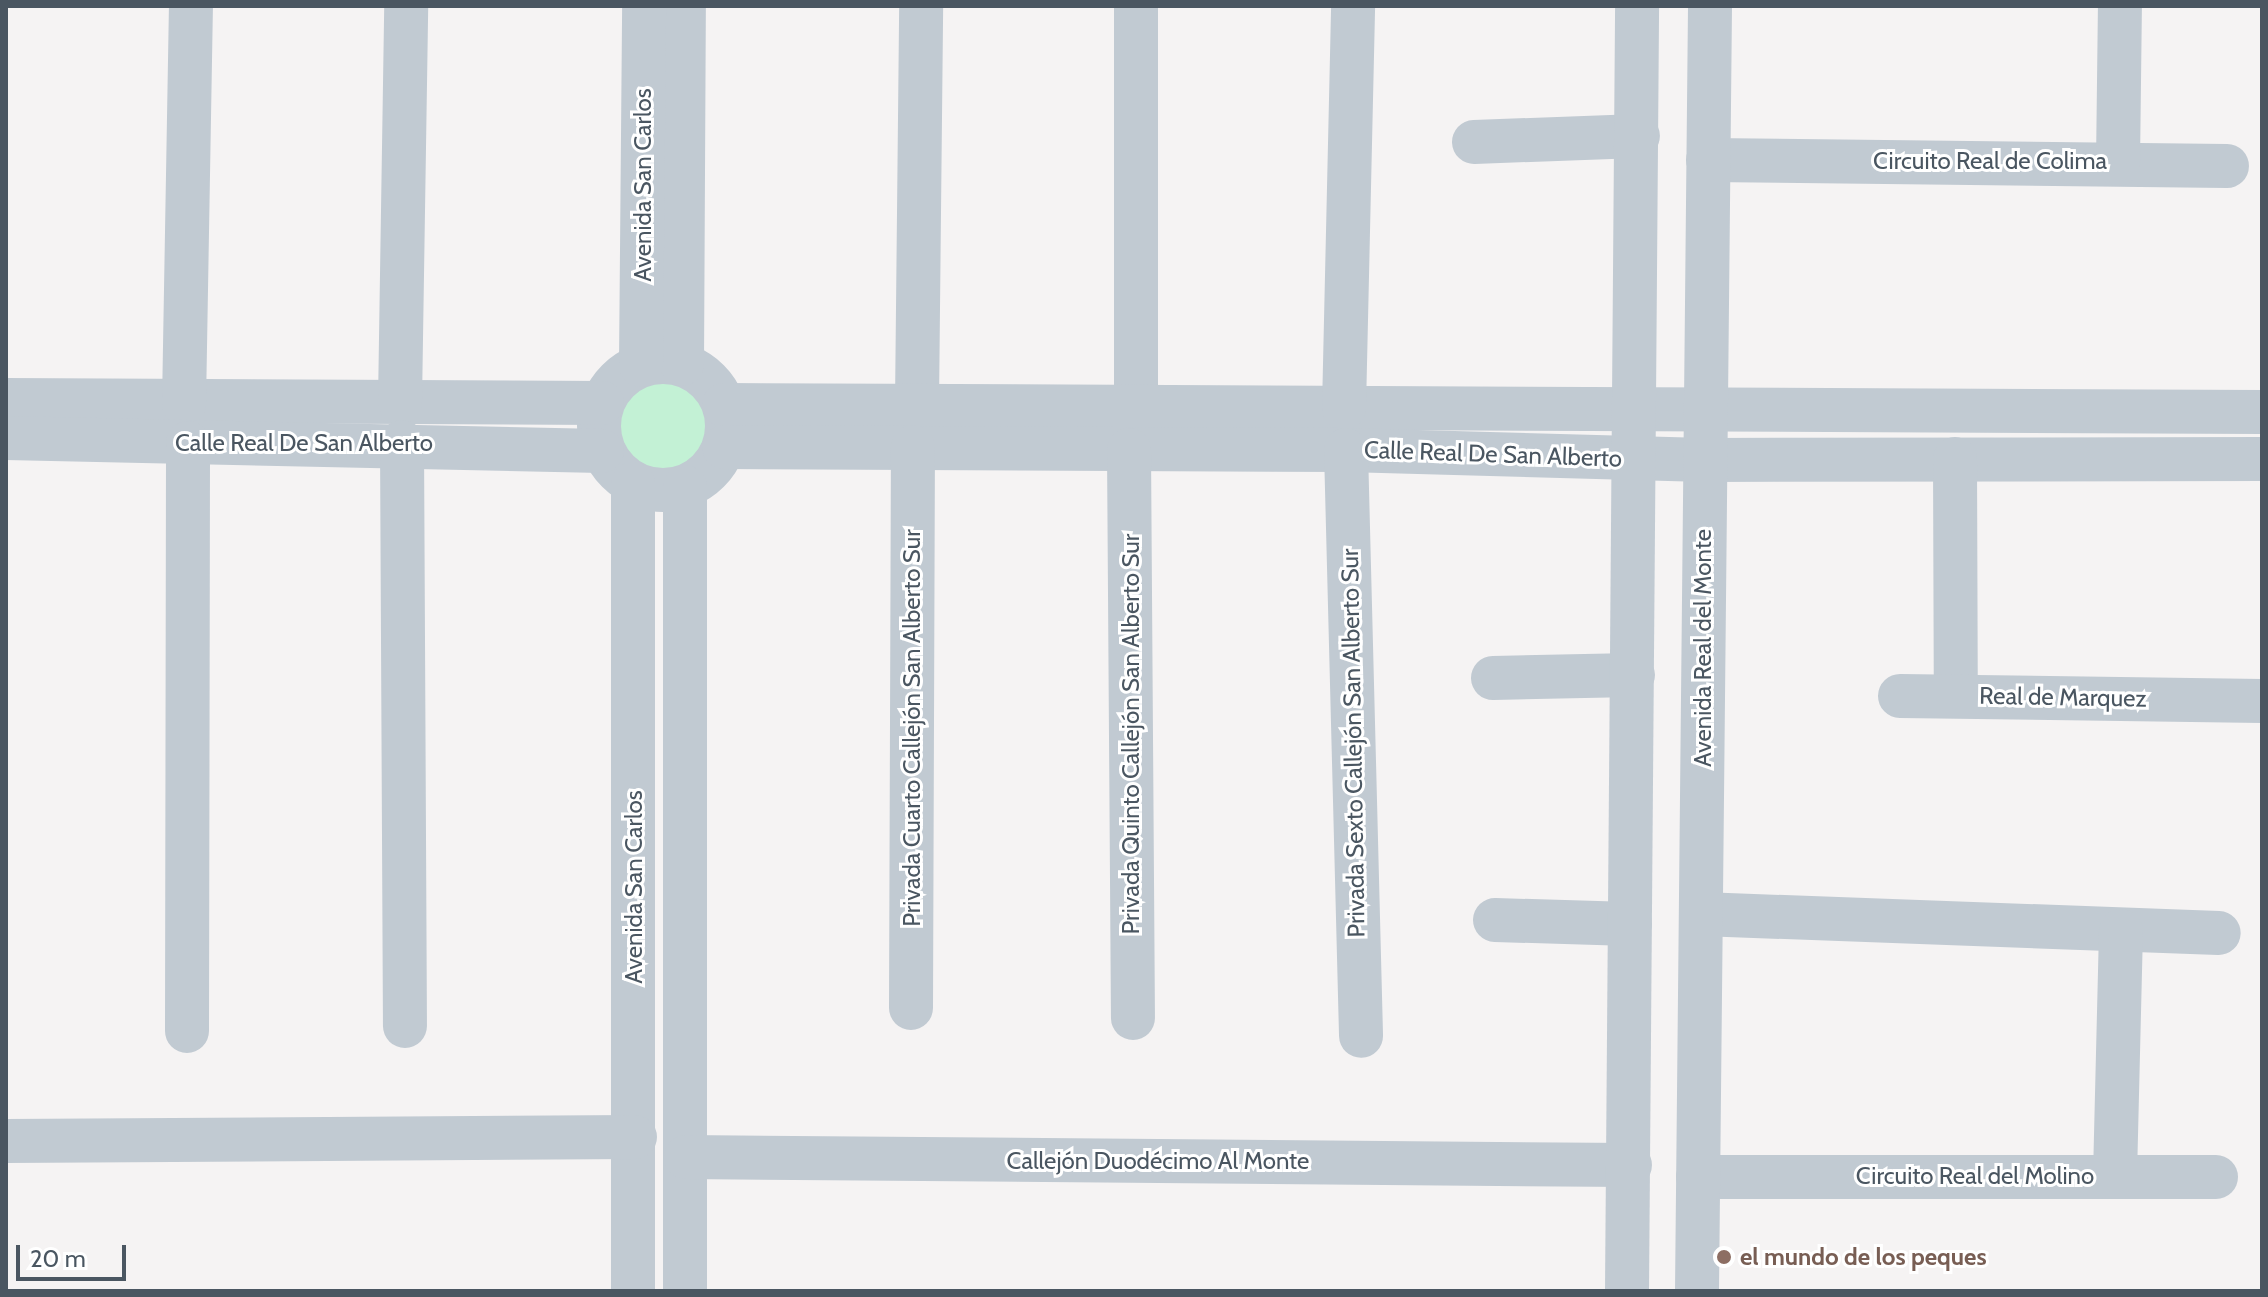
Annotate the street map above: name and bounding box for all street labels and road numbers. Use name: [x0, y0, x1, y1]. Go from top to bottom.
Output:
street label: Avenida San Carlos: [629, 88, 657, 282]
street label: Circuito Real de Colima: [1873, 147, 2107, 175]
street label: Calle Real De San Alberto: [175, 429, 433, 457]
street label: Calle Real De San Alberto: [1364, 435, 1622, 473]
street label: Privada Cuarto Callejón San Alberto Sur: [898, 529, 926, 927]
street label: Avenida Real del Monte: [1689, 529, 1717, 767]
street label: Privada Quinto Callejón San Alberto Sur: [1117, 534, 1145, 934]
street label: Privada Sexto Callejón San Alberto Sur: [1335, 548, 1371, 938]
street label: Real de Marquez: [1979, 681, 2147, 713]
street label: Avenida San Carlos: [620, 790, 648, 984]
street label: Callejón Duodécimo Al Monte: [1007, 1147, 1309, 1175]
street label: Circuito Real del Molino: [1856, 1162, 2094, 1190]

